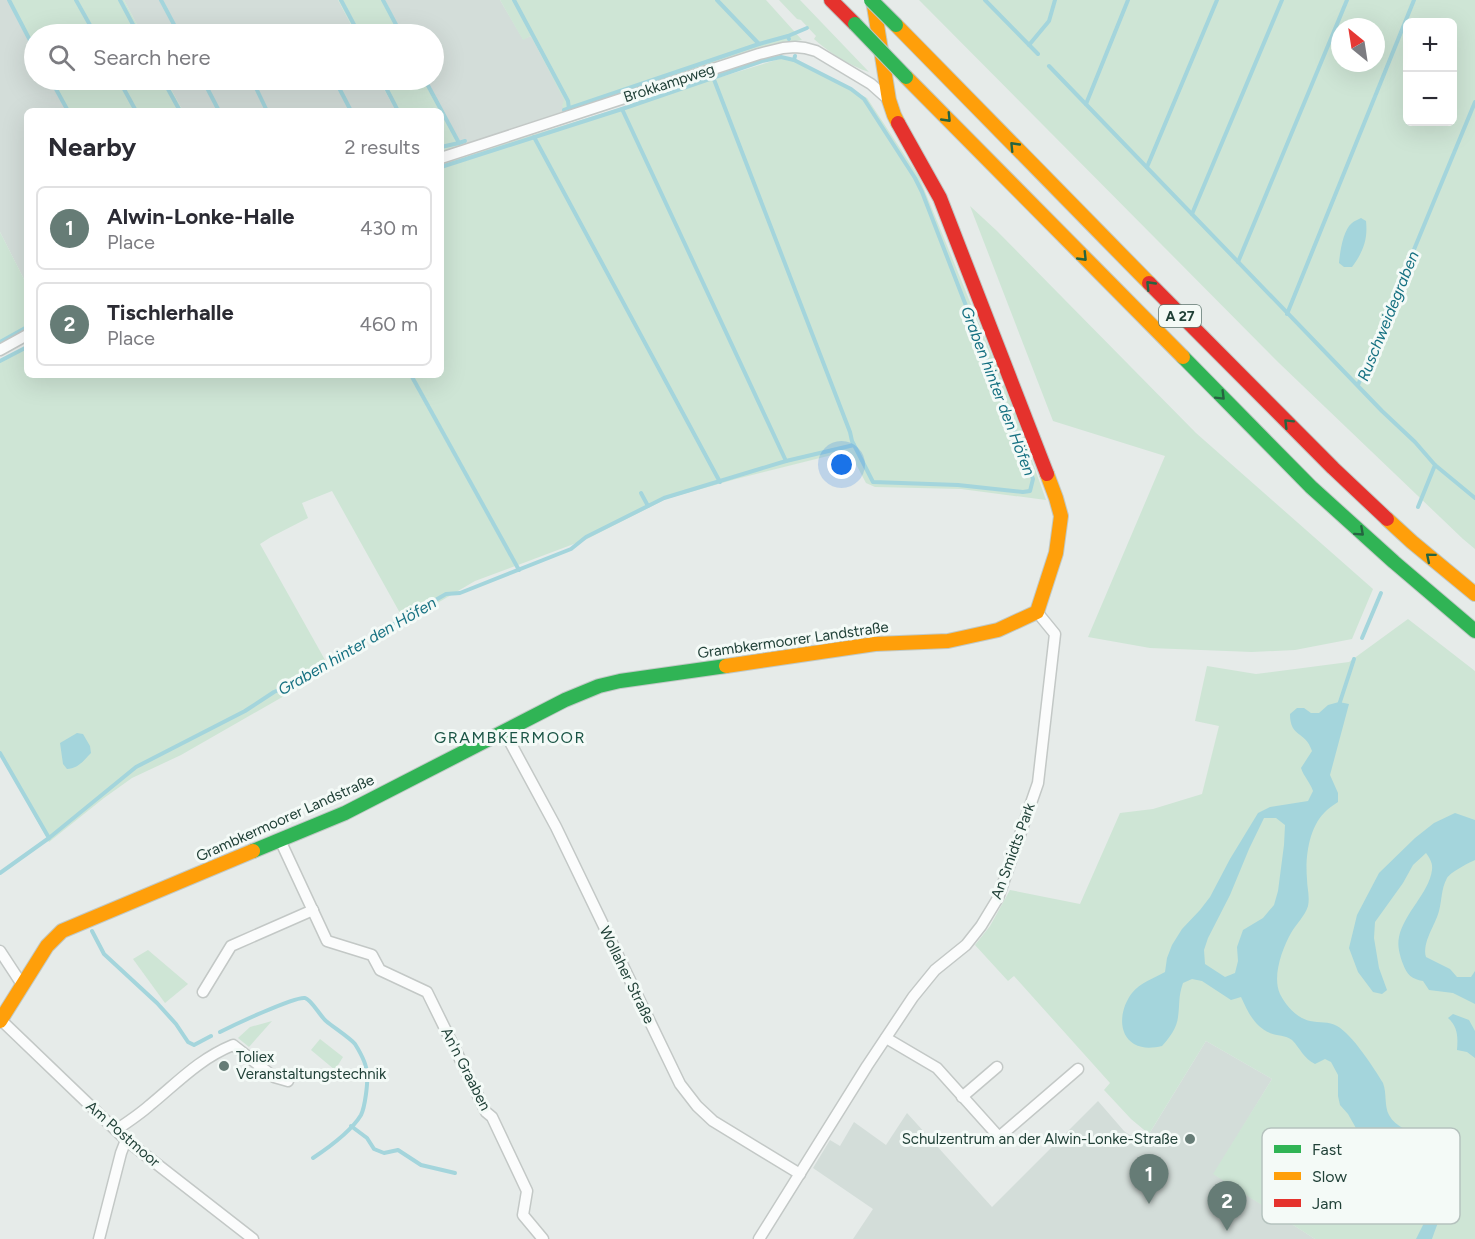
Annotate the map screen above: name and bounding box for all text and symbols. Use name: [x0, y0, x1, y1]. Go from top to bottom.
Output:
north arrow: [1331, 18, 1385, 72]
map controls: [1403, 18, 1457, 126]
button: +: [1403, 18, 1457, 72]
search box: [24, 24, 444, 90]
icon: search: [45, 41, 78, 74]
text: Search here: [93, 44, 211, 71]
street label: Brokkampweg: [621, 60, 717, 106]
button: −: [1403, 72, 1457, 126]
one-way arrow: [939, 111, 950, 122]
text: Nearby: [48, 131, 136, 163]
text: 2 results: [344, 135, 420, 159]
one-way arrow: [1010, 142, 1021, 152]
text: Alwin-Lonke-Halle: [107, 203, 295, 230]
text: 1: [65, 216, 74, 240]
text: 430 m: [360, 216, 418, 240]
text: Place: [107, 230, 155, 254]
water label: Ruschweidegraben: [1353, 248, 1423, 384]
one-way arrow: [1076, 250, 1087, 261]
one-way arrow: [1147, 282, 1158, 293]
text: Tischlerhalle: [107, 299, 234, 326]
water label: Graben hinter den Höfen: [957, 304, 1039, 478]
road number: A 27: [1159, 305, 1201, 327]
text: 2: [64, 312, 75, 336]
text: 460 m: [359, 312, 418, 336]
text: Place: [107, 326, 155, 350]
one-way arrow: [1213, 389, 1224, 400]
one-way arrow: [1284, 420, 1295, 431]
your location: [827, 450, 856, 479]
one-way arrow: [1354, 525, 1364, 536]
one-way arrow: [1426, 553, 1437, 564]
water label: Graben hinter den Höfen: [274, 593, 440, 699]
street label: Grambkermoorer Landstraße: [696, 618, 890, 662]
district label: GRAMBKERMOOR: [434, 728, 586, 747]
street label: Grambkermoorer Landstraße: [193, 771, 377, 865]
street label: An Smidts Park: [987, 800, 1039, 902]
street label: Wollaher Straße: [596, 923, 658, 1027]
street label: An'n Graaben: [437, 1024, 495, 1114]
place label: Toliex Veranstaltungstechnik: [236, 1048, 387, 1083]
marker: Toliex Veranstaltungstechnik: [217, 1059, 231, 1073]
street label: Am Postmoor: [82, 1097, 164, 1171]
legend: [1262, 1128, 1460, 1224]
place label: Schulzentrum an der Alwin-Lonke-Straße: [902, 1130, 1178, 1148]
marker: Schulzentrum an der Alwin-Lonke-Straße: [1183, 1132, 1197, 1146]
text: Fast: [1312, 1140, 1342, 1159]
pin: 1: [1130, 1154, 1168, 1204]
text: Slow: [1312, 1167, 1347, 1186]
pin: 2: [1208, 1182, 1246, 1231]
text: Jam: [1312, 1194, 1342, 1213]

